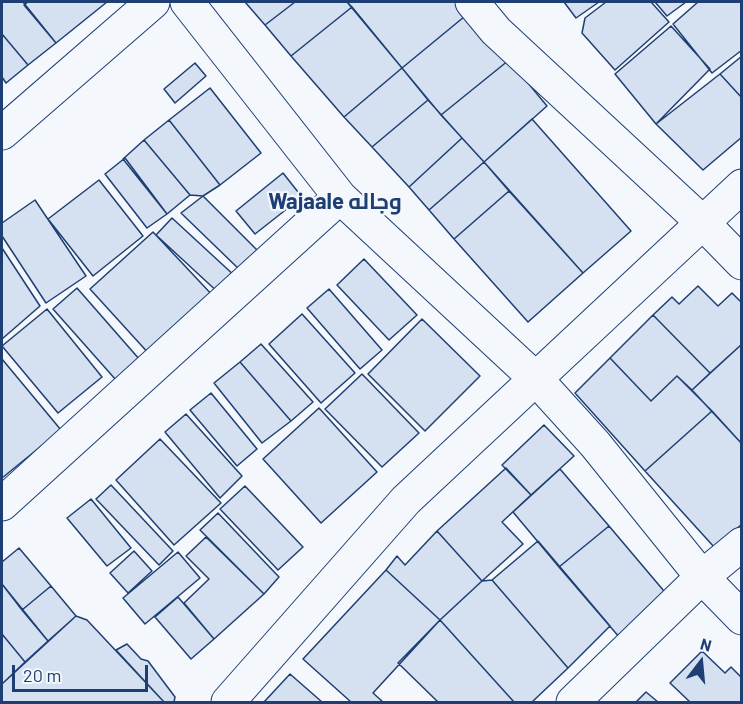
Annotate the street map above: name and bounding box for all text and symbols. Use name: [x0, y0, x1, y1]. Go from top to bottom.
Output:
district label: Wajaale وجاله: [268, 189, 402, 215]
north arrow: [671, 632, 731, 692]
text: N: [698, 634, 714, 655]
scale bar: [15, 653, 152, 691]
text: 20 m: [23, 664, 61, 686]

